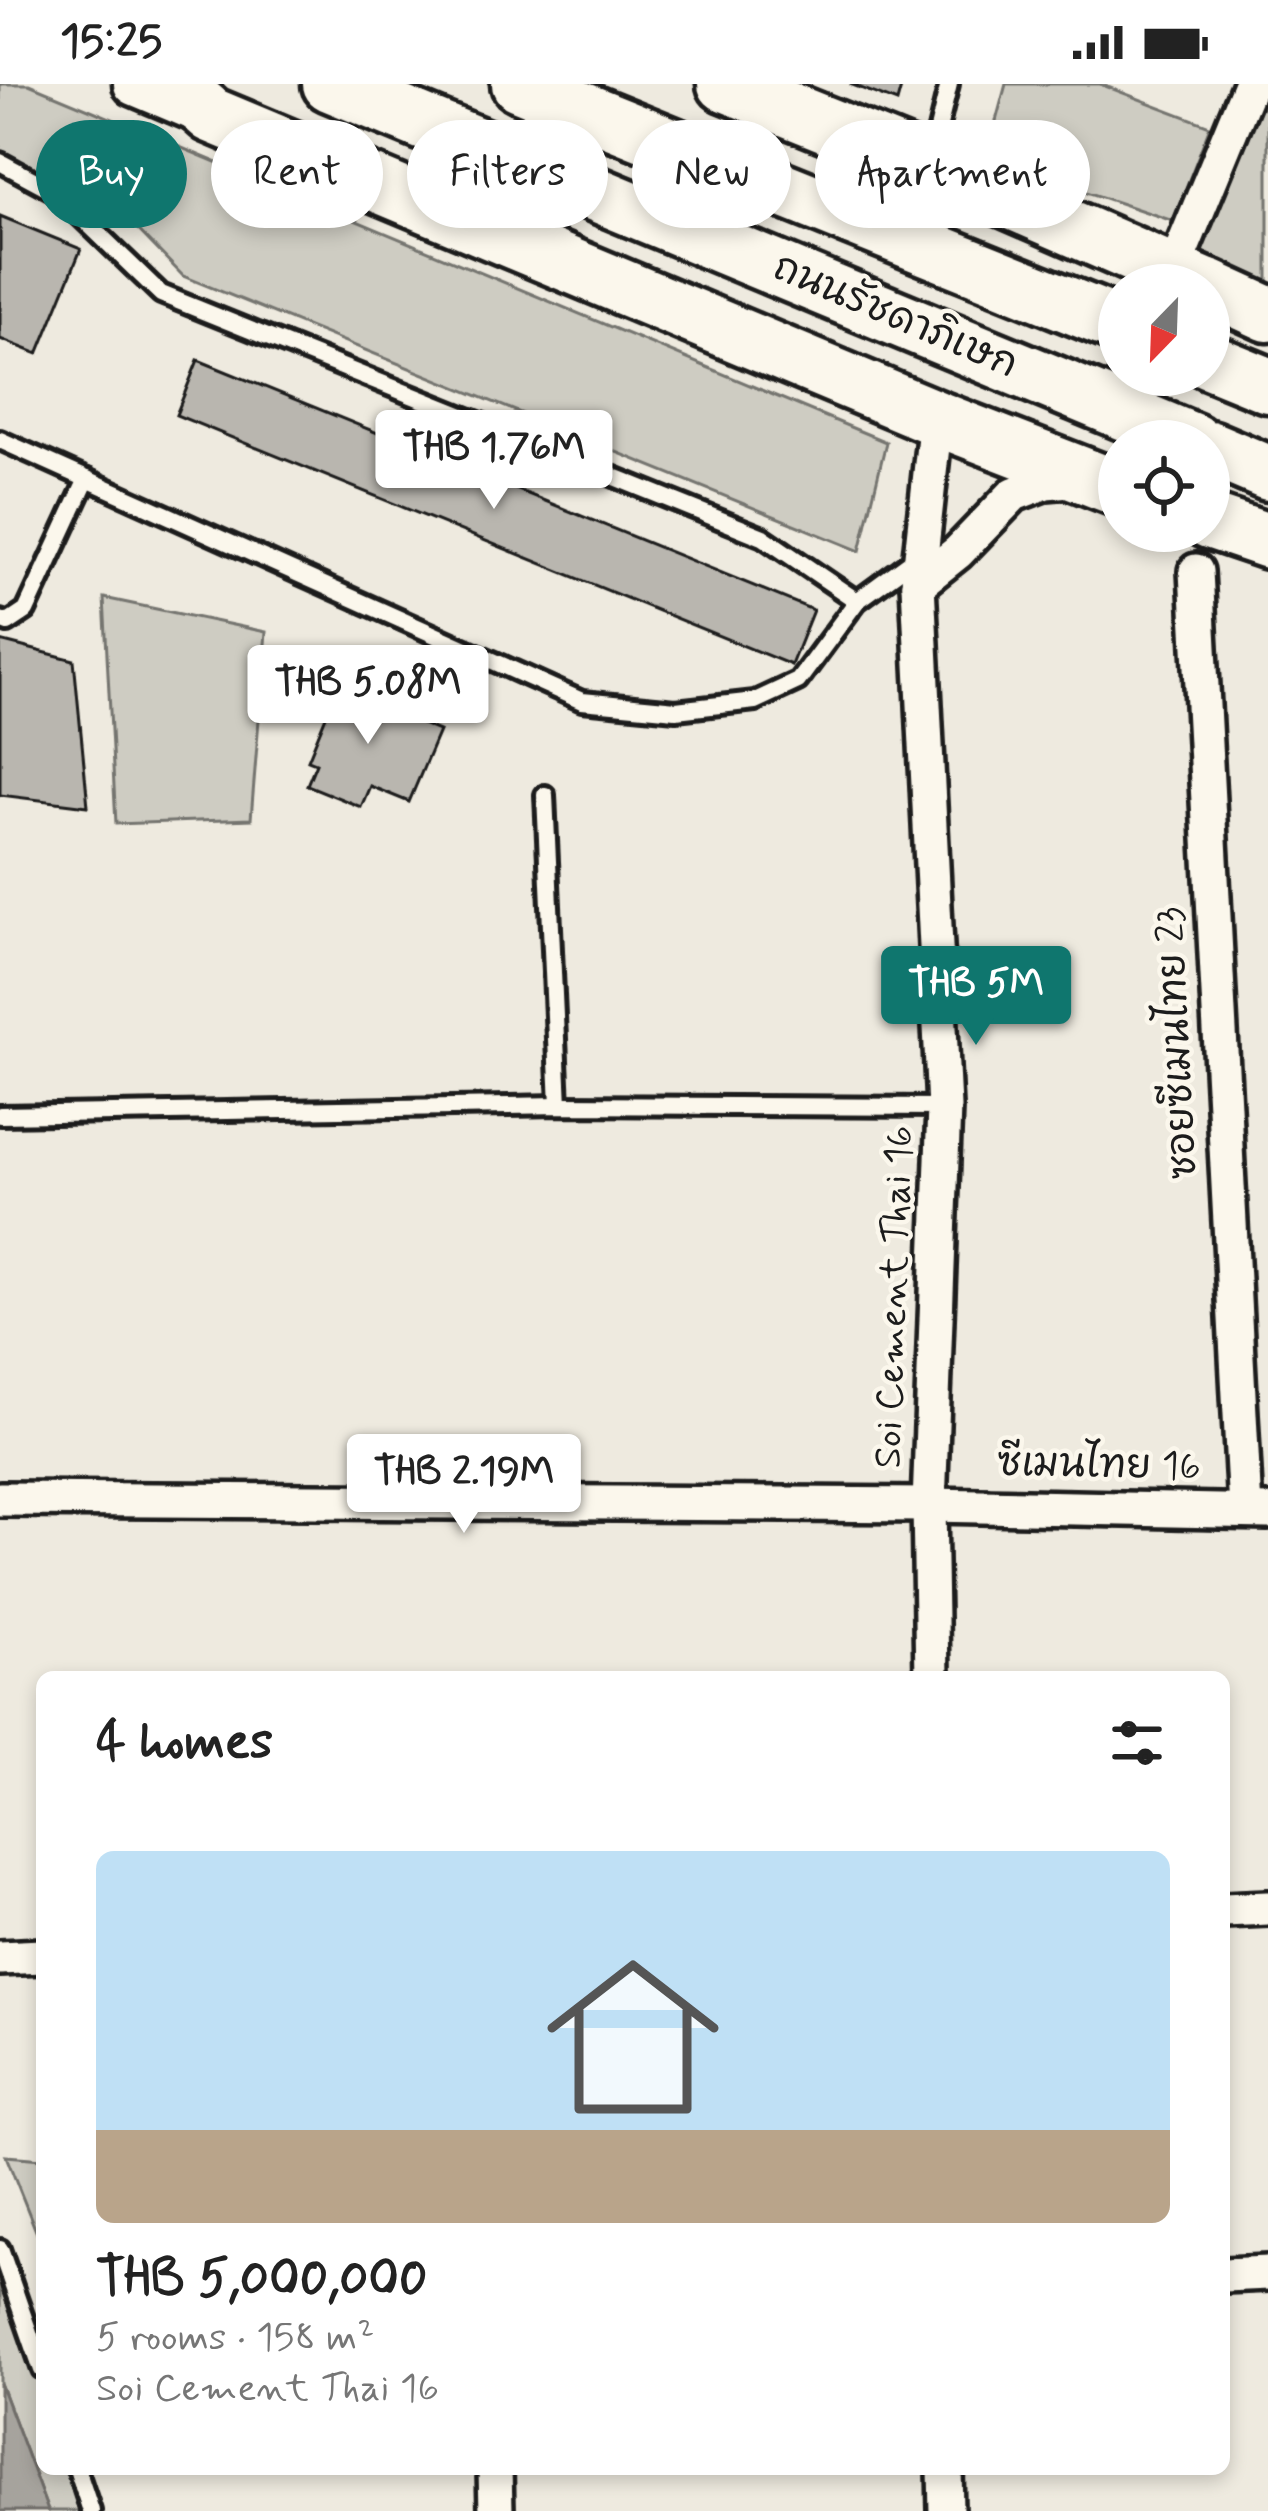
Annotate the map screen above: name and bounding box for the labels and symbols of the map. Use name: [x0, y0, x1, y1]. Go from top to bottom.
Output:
street label: ถนนรัชดาภิเษก: [765, 243, 1025, 391]
north arrow: [1098, 264, 1230, 396]
pin: THB 1.76M: [357, 410, 631, 512]
pin: THB 5.08M: [231, 645, 505, 747]
street label: ซอยซีเมนไทย 23: [1142, 906, 1211, 1181]
pin: THB 5M: [878, 946, 1074, 1048]
street label: Soi Cement Thai 16: [864, 1125, 926, 1469]
pin: THB 2.19M: [327, 1434, 601, 1536]
street label: ซีเมนไทย 16: [997, 1436, 1201, 1493]

